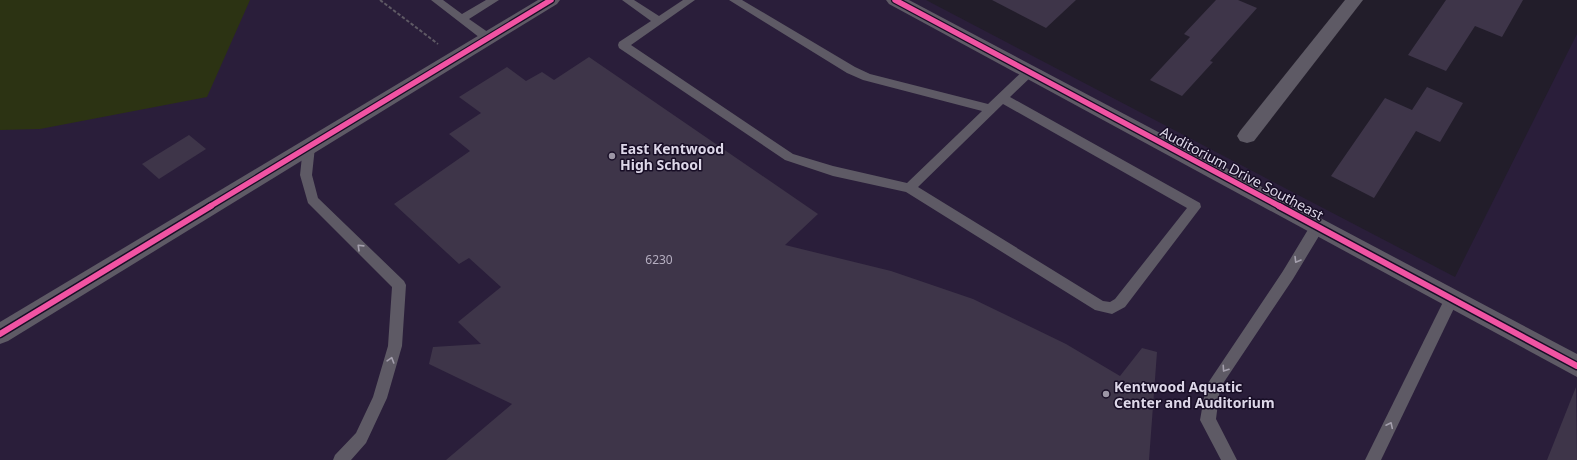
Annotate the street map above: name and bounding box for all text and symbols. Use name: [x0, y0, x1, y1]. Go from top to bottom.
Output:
street label: Auditorium Drive Southeast: [1157, 122, 1327, 224]
place label: East Kentwood High School: [620, 139, 724, 174]
marker: East Kentwood High School: [607, 151, 617, 161]
one-way arrow: [357, 244, 365, 252]
house number: 6230: [645, 251, 673, 268]
one-way arrow: [1294, 256, 1301, 263]
one-way arrow: [386, 357, 395, 364]
one-way arrow: [1223, 364, 1230, 371]
place label: Kentwood Aquatic Center and Auditorium: [1114, 377, 1275, 412]
marker: Kentwood Aquatic Center and Auditorium: [1101, 389, 1111, 399]
one-way arrow: [1385, 422, 1393, 429]

